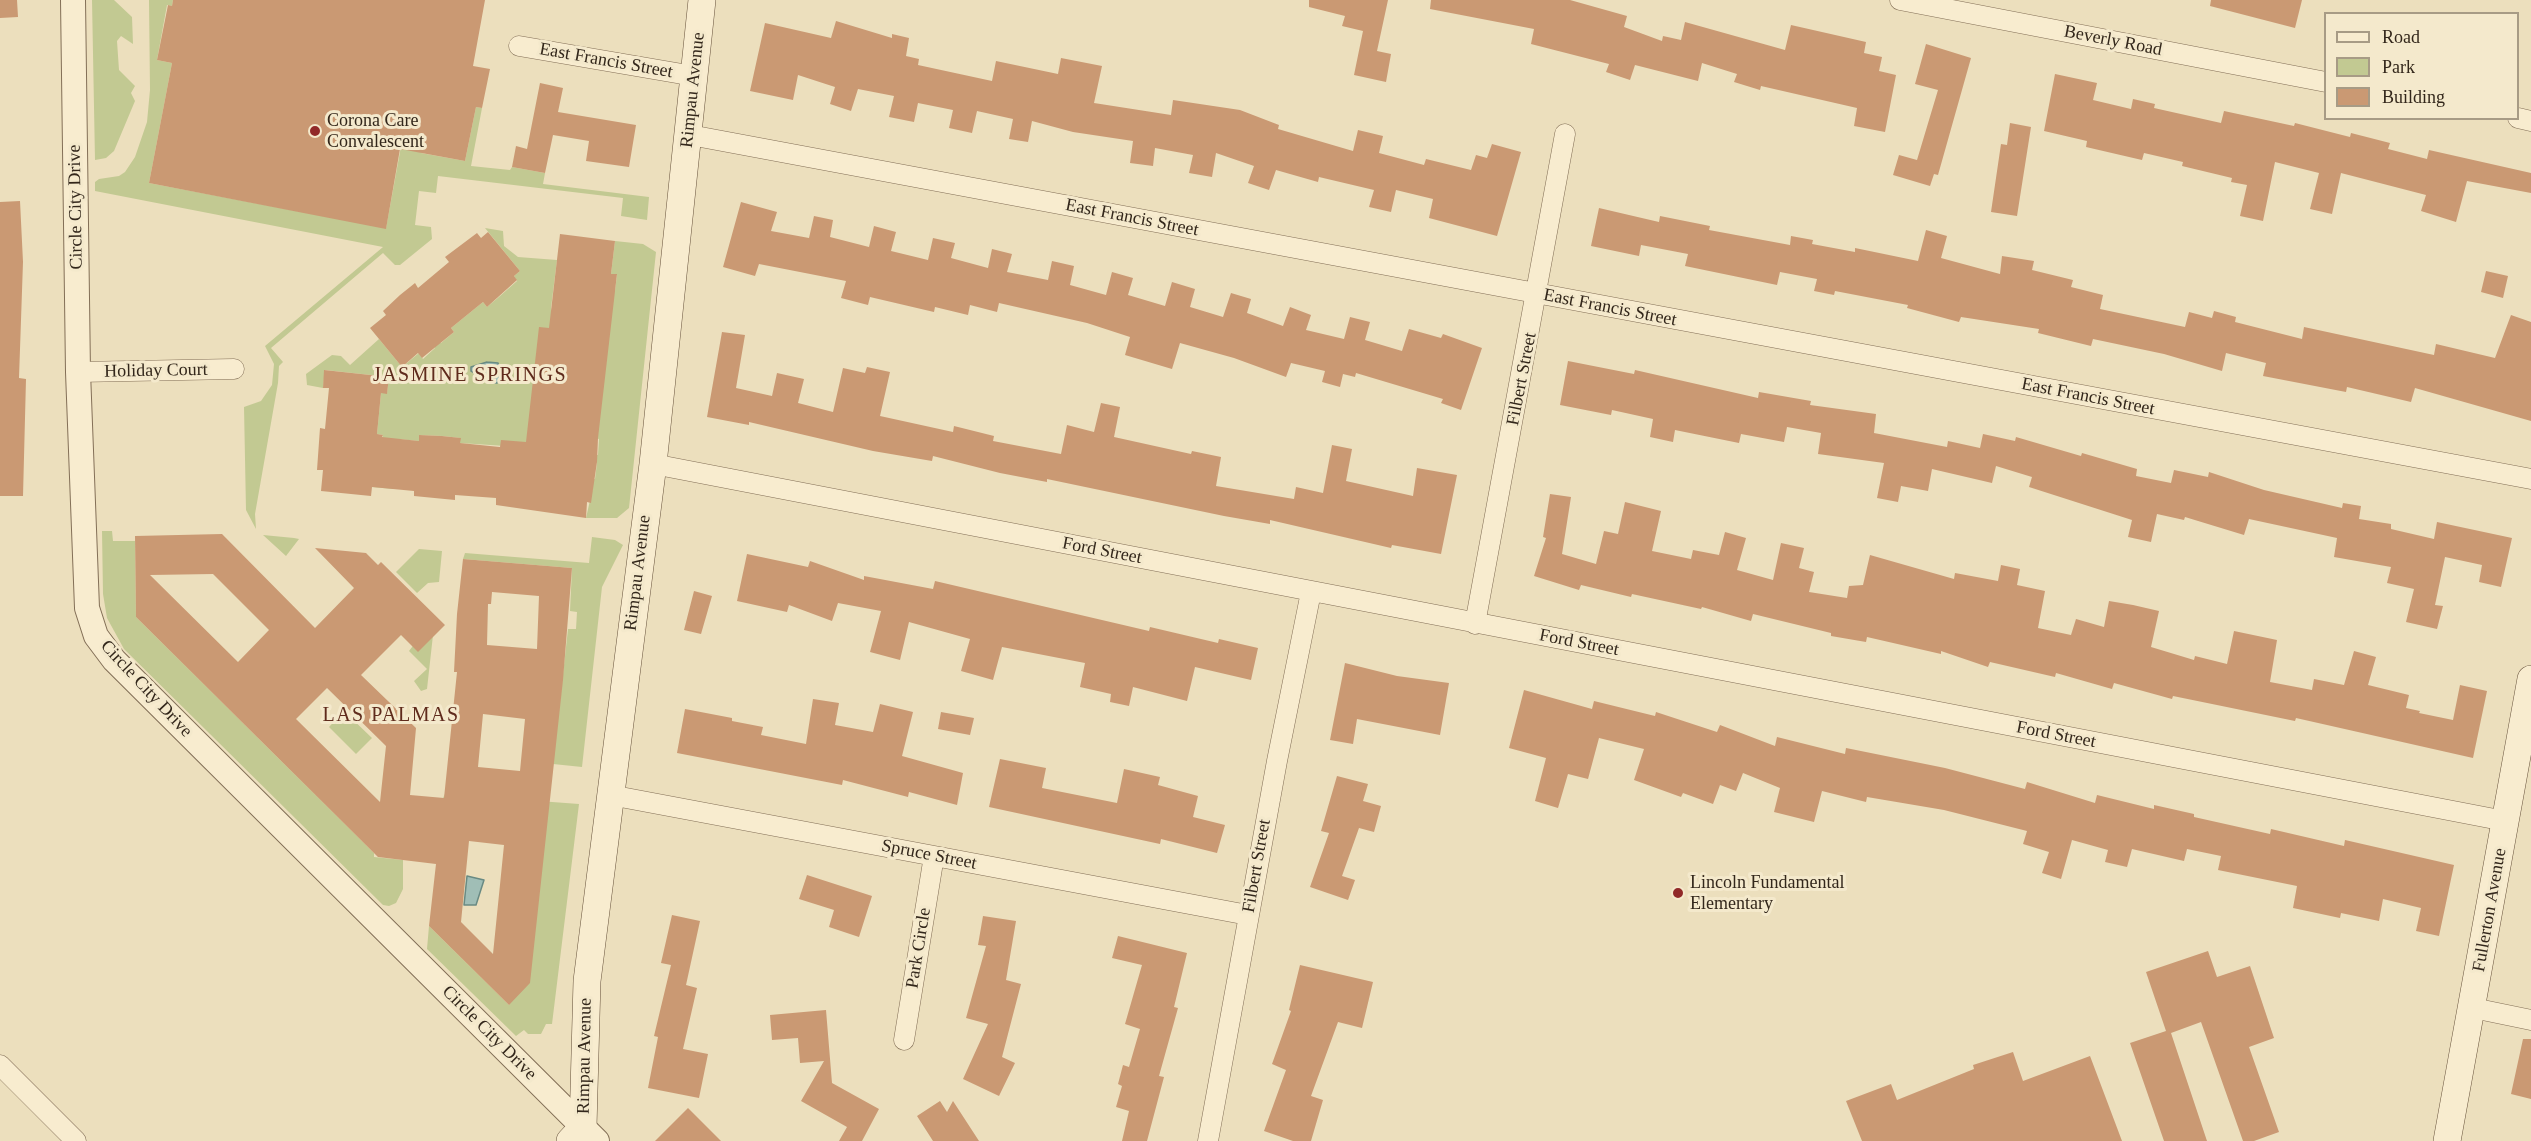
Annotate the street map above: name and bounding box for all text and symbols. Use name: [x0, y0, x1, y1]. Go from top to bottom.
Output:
legend: [2324, 12, 2519, 120]
street label: Beverly Road: [2062, 21, 2164, 61]
text: Road: [2382, 27, 2420, 47]
street label: Rimpau Avenue: [676, 31, 710, 149]
street label: East Francis Street: [538, 39, 674, 83]
text: Park: [2382, 57, 2415, 77]
text: Building: [2382, 87, 2445, 107]
place label: Corona Care Convalescent: [327, 110, 424, 152]
marker: Corona Care Convalescent: [308, 124, 322, 138]
street label: Circle City Drive: [64, 144, 88, 270]
street label: East Francis Street: [1064, 195, 1200, 241]
street label: East Francis Street: [1542, 285, 1678, 331]
street label: Filbert Street: [1502, 331, 1542, 427]
street label: Holiday Court: [104, 359, 208, 383]
district label: JASMINE SPRINGS: [373, 364, 567, 388]
street label: East Francis Street: [2020, 374, 2156, 420]
street label: Rimpau Avenue: [620, 514, 656, 632]
street label: Ford Street: [1060, 533, 1144, 569]
street label: Ford Street: [1537, 625, 1621, 661]
street label: Circle City Drive: [95, 636, 197, 742]
district label: LAS PALMAS: [322, 704, 460, 728]
street label: Ford Street: [2014, 717, 2098, 753]
street label: Filbert Street: [1238, 818, 1276, 914]
street label: Spruce Street: [880, 835, 978, 875]
street label: Fullerton Avenue: [2468, 847, 2512, 973]
place label: Lincoln Fundamental Elementary: [1690, 872, 1844, 914]
marker: Lincoln Fundamental Elementary: [1671, 886, 1685, 900]
street label: Park Circle: [902, 906, 936, 990]
street label: Circle City Drive: [437, 981, 541, 1085]
street label: Rimpau Avenue: [573, 998, 597, 1114]

